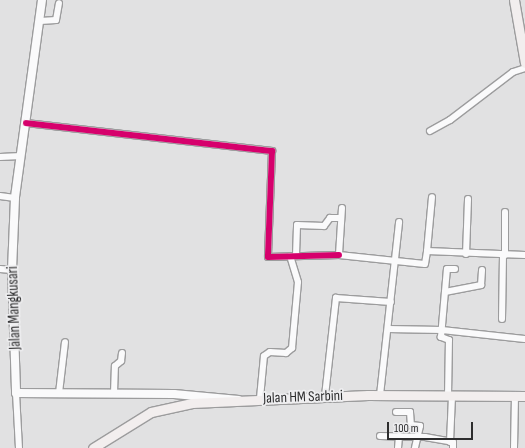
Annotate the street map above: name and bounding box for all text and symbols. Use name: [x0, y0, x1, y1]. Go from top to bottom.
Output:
street label: Jalan Mangkusari: [4, 266, 24, 350]
street label: Jalan HM Sarbini: [263, 387, 343, 407]
scale bar: [389, 414, 475, 440]
text: 100 m: [394, 421, 419, 436]

